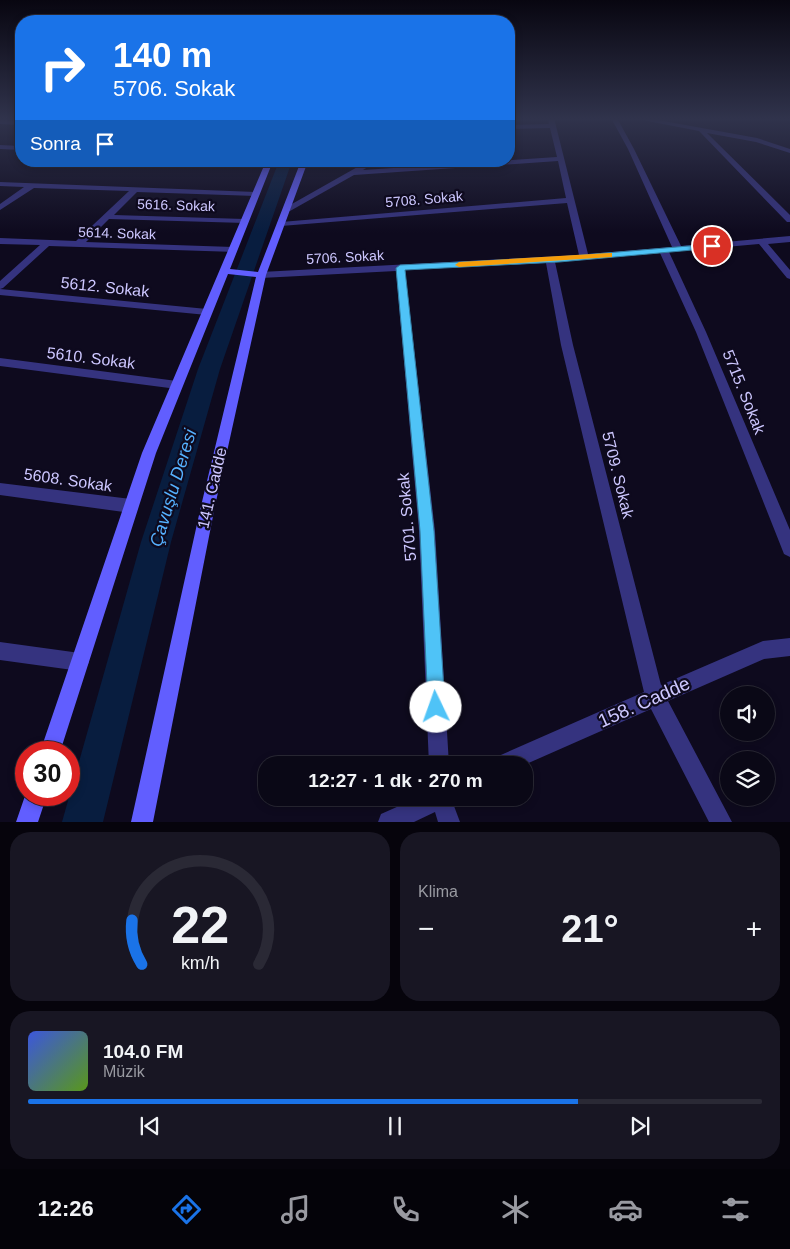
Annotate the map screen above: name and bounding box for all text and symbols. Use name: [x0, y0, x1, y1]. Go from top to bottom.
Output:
icon: right: [30, 35, 95, 100]
text: 140 m: [113, 35, 212, 74]
text: 5706. Sokak: [113, 76, 235, 101]
icon: arrive: [91, 130, 119, 158]
text: Sonra: [30, 133, 81, 154]
street label: 5708. Sokak: [385, 188, 464, 210]
street label: 5616. Sokak: [137, 196, 216, 214]
street label: 5614. Sokak: [78, 224, 157, 242]
pin: [691, 225, 733, 267]
icon: arrive: [698, 232, 726, 260]
street label: 5706. Sokak: [306, 247, 385, 267]
street label: 5612. Sokak: [60, 274, 151, 300]
street label: 5610. Sokak: [46, 344, 137, 372]
street label: 5715. Sokak: [719, 348, 769, 437]
water label: Çavuşlu Deresi: [146, 426, 201, 549]
street label: 5709. Sokak: [599, 430, 637, 521]
street label: 141. Cadde: [194, 446, 230, 530]
street label: 5608. Sokak: [23, 465, 114, 495]
street label: 5701. Sokak: [395, 471, 419, 562]
street label: 158. Cadde: [595, 672, 693, 732]
position arrow: [409, 680, 461, 732]
map controls: [720, 686, 775, 806]
button: sound: [720, 686, 775, 741]
speed limit sign: 30: [15, 741, 80, 806]
button: layers: [720, 751, 775, 806]
text: 12:27 · 1 dk · 270 m: [308, 770, 483, 791]
text: Klima: [418, 883, 458, 900]
text: 22: [171, 896, 229, 954]
text: 21°: [561, 908, 619, 950]
text: −: [418, 913, 434, 944]
text: +: [746, 913, 762, 944]
text: km/h: [181, 953, 219, 973]
text: 104.0 FM: [103, 1041, 183, 1062]
text: Müzik: [103, 1063, 145, 1080]
icon: previous: [136, 1112, 164, 1140]
icon: pause: [381, 1112, 409, 1140]
icon: next: [626, 1112, 654, 1140]
icon: directions: [169, 1192, 204, 1227]
icon: music: [278, 1192, 313, 1227]
icon: phone: [388, 1192, 423, 1227]
icon: climate: [498, 1192, 533, 1227]
icon: car: [608, 1192, 643, 1227]
icon: filters: [718, 1192, 753, 1227]
text: 12:26: [37, 1196, 94, 1221]

